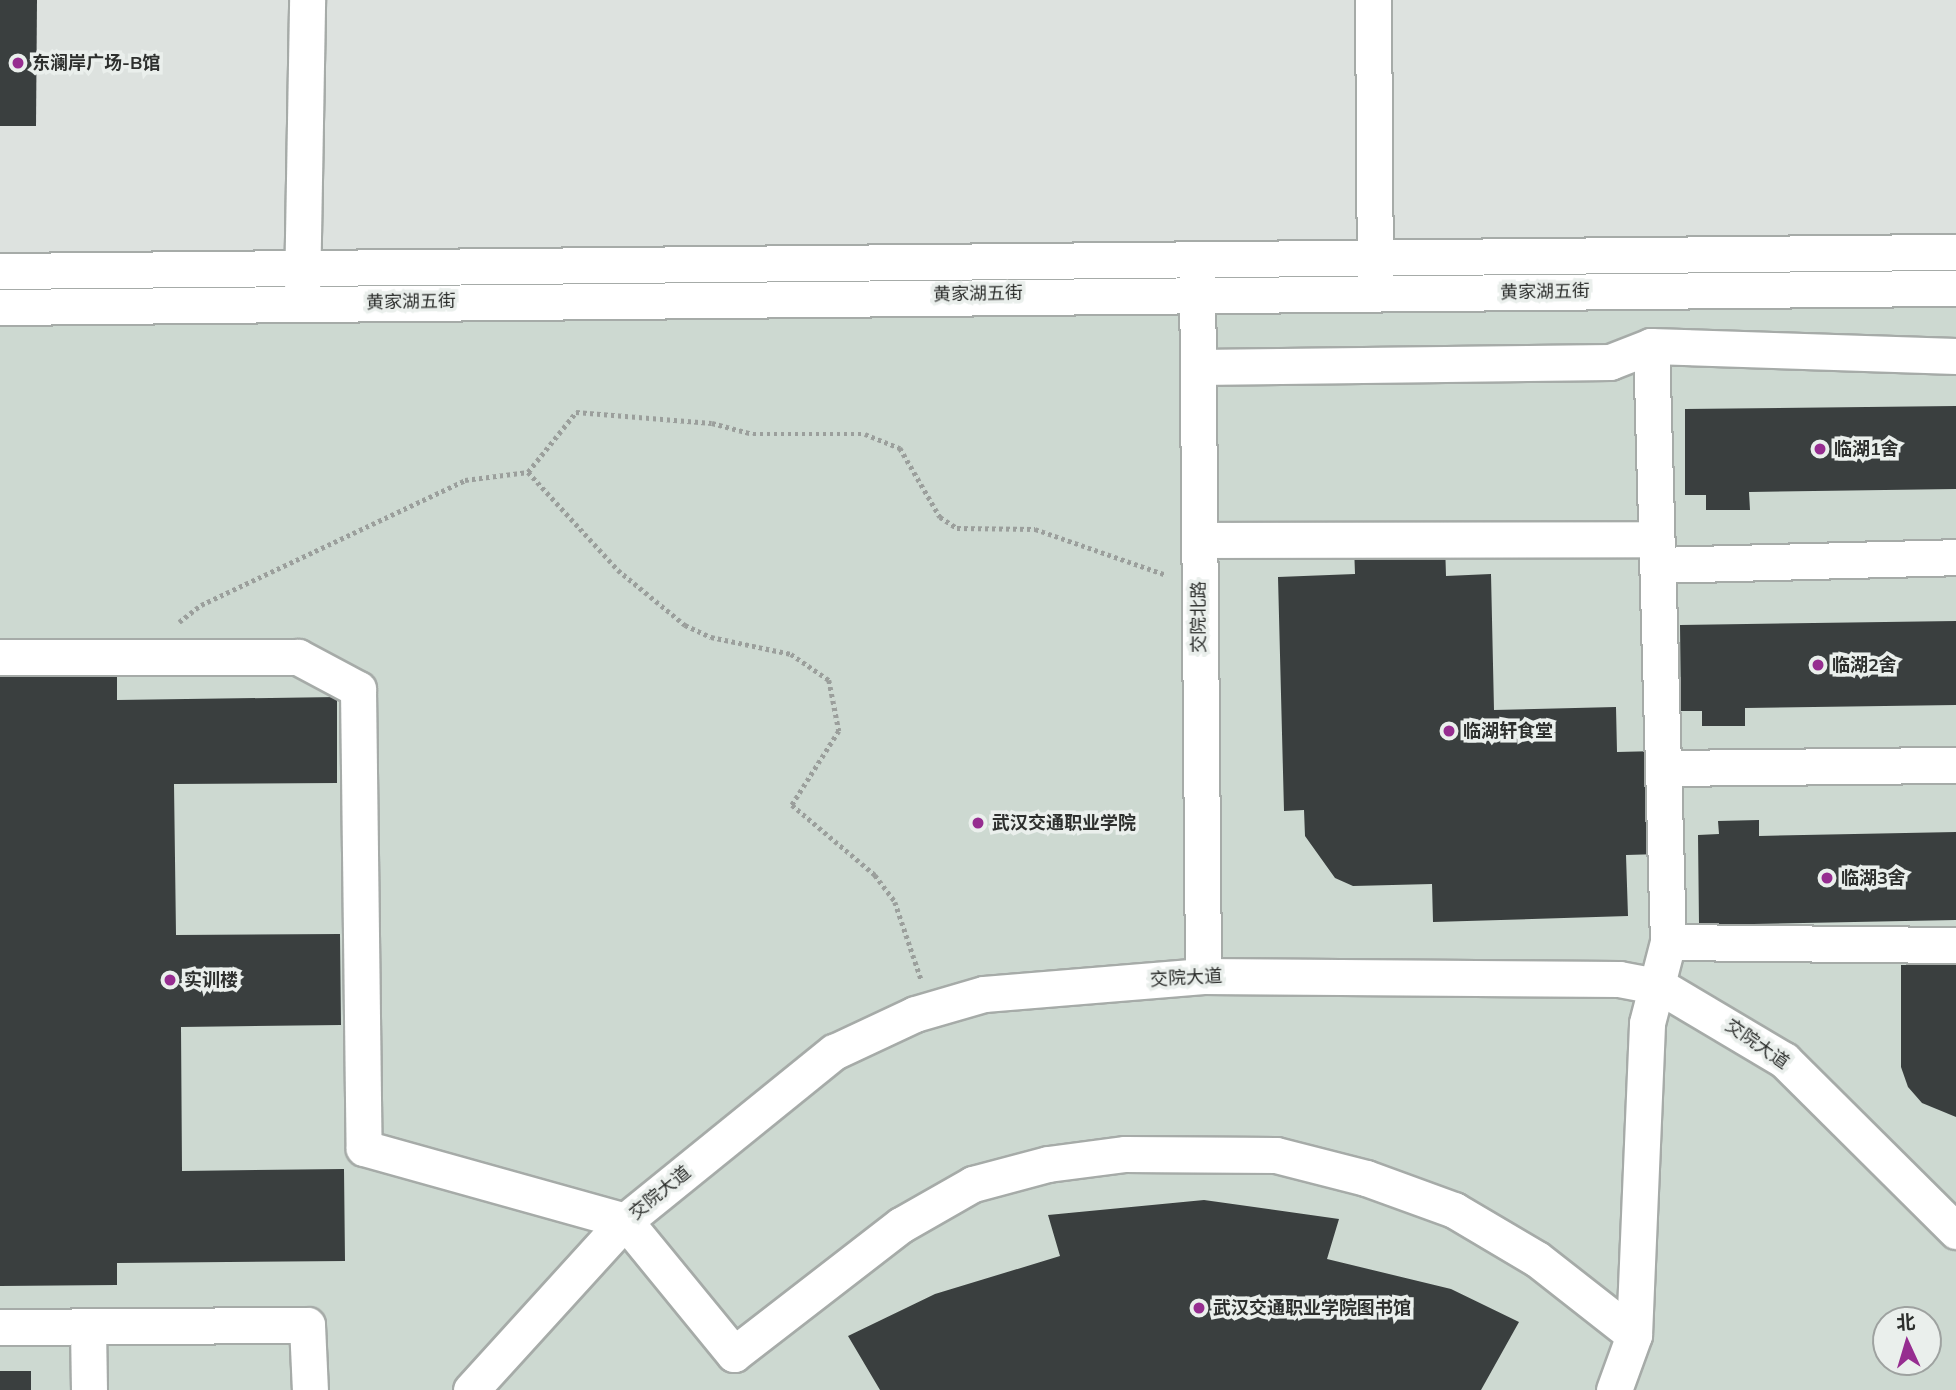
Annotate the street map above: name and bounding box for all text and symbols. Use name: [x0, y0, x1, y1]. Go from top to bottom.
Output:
place label: 东澜岸广场-B馆: [32, 52, 160, 74]
marker: 东澜岸广场-B馆: [10, 55, 26, 71]
street label: 黄家湖五街: [1500, 280, 1590, 304]
street label: 黄家湖五街: [933, 282, 1023, 306]
street label: 黄家湖五街: [366, 290, 456, 314]
place label: 临湖1舍: [1834, 438, 1899, 460]
marker: 临湖1舍: [1812, 441, 1828, 457]
street label: 交院北路: [1188, 581, 1210, 653]
place label: 临湖2舍: [1832, 654, 1897, 676]
marker: 临湖2舍: [1810, 657, 1826, 673]
place label: 临湖轩食堂: [1463, 720, 1553, 742]
marker: 临湖轩食堂: [1441, 723, 1457, 739]
place label: 武汉交通职业学院: [992, 812, 1136, 834]
marker: 武汉交通职业学院: [970, 815, 986, 831]
place label: 临湖3舍: [1841, 867, 1906, 889]
marker: 临湖3舍: [1819, 870, 1835, 886]
street label: 交院大道: [1149, 965, 1223, 991]
place label: 实训楼: [184, 969, 238, 991]
marker: 实训楼: [162, 972, 178, 988]
street label: 交院大道: [1721, 1015, 1793, 1073]
street label: 交院大道: [625, 1162, 695, 1224]
place label: 武汉交通职业学院图书馆: [1213, 1297, 1411, 1319]
marker: 武汉交通职业学院图书馆: [1191, 1300, 1207, 1316]
north arrow: [1872, 1306, 1942, 1376]
text: 北: [1895, 1309, 1916, 1335]

